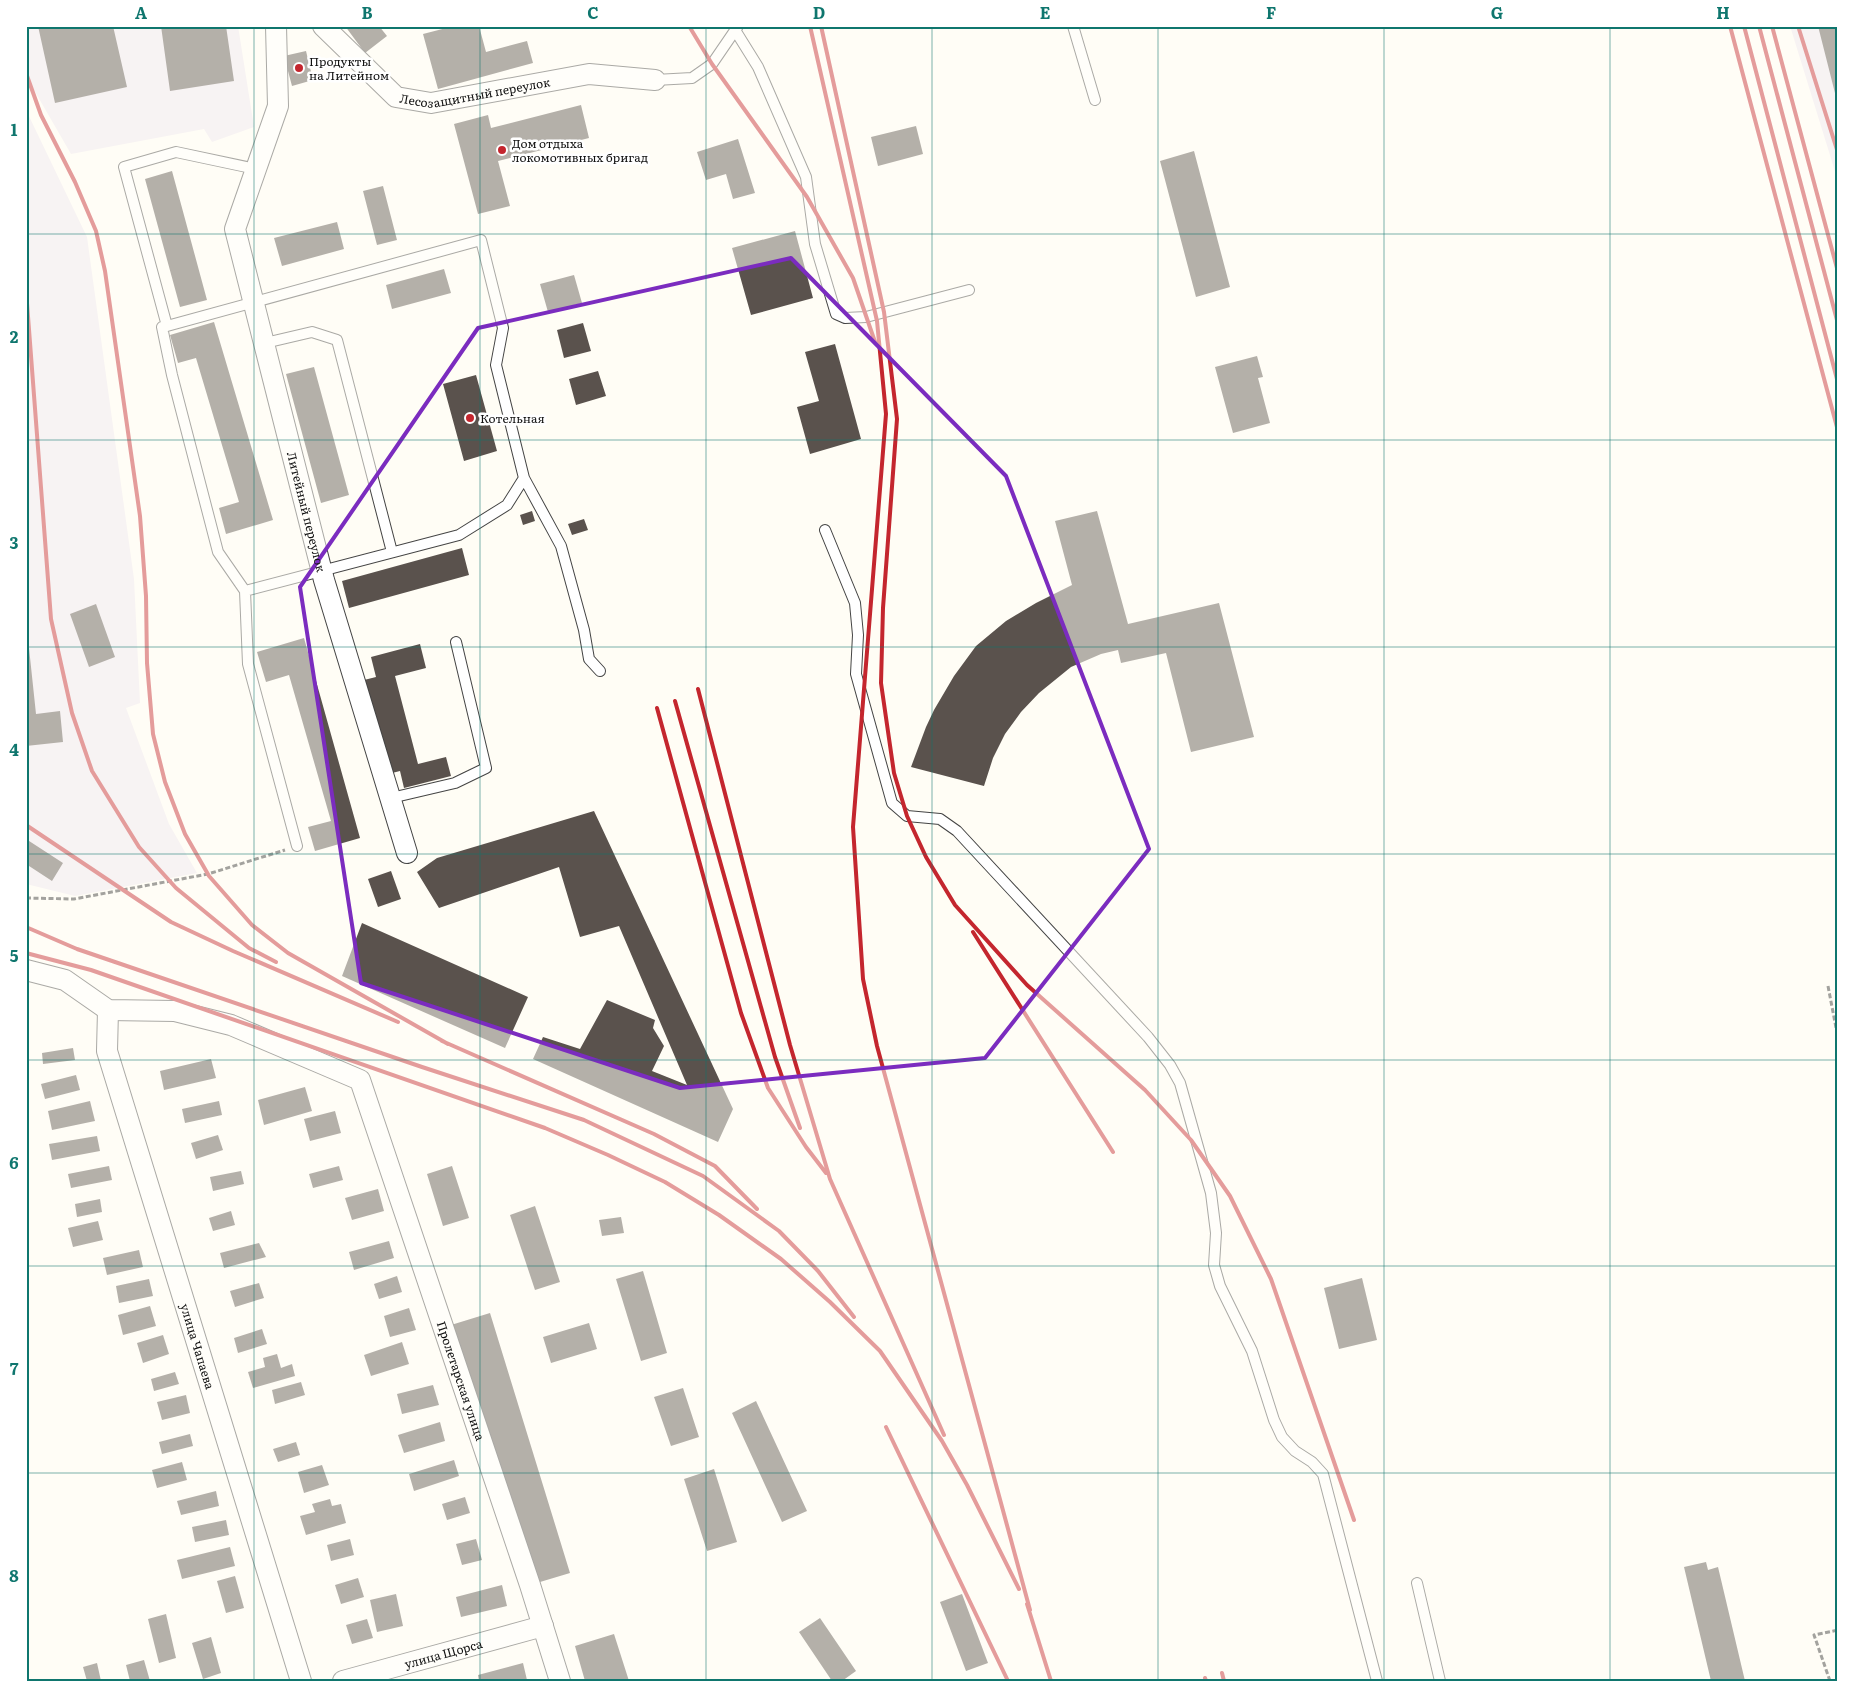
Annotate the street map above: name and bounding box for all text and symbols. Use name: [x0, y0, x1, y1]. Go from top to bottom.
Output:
text: A: [135, 0, 147, 24]
text: B: [361, 0, 373, 24]
text: C: [587, 0, 599, 24]
text: D: [813, 0, 825, 24]
text: E: [1040, 0, 1051, 24]
text: F: [1266, 0, 1276, 24]
text: G: [1491, 0, 1503, 24]
text: H: [1716, 0, 1730, 24]
place label: Продукты на Литейном: [309, 52, 389, 84]
marker: Продукты на Литейном: [293, 62, 305, 74]
street label: Лесозащитный переулок: [398, 72, 551, 112]
text: 1: [11, 117, 18, 141]
place label: Дом отдыха локомотивных бригад: [512, 134, 648, 166]
marker: Дом отдыха локомотивных бригад: [496, 144, 508, 156]
text: 2: [10, 324, 19, 348]
place label: Котельная: [480, 409, 545, 427]
marker: Котельная: [464, 412, 476, 424]
street label: Литейный переулок: [283, 450, 331, 574]
text: 3: [10, 530, 19, 554]
text: 4: [9, 737, 19, 761]
text: 5: [10, 943, 19, 967]
text: 6: [9, 1150, 19, 1174]
street label: улица Чапаева: [176, 1301, 220, 1392]
street label: Пролетарская улица: [433, 1319, 490, 1443]
text: 7: [10, 1356, 19, 1380]
text: 8: [9, 1563, 19, 1587]
street label: улица Щорса: [402, 1634, 485, 1673]

